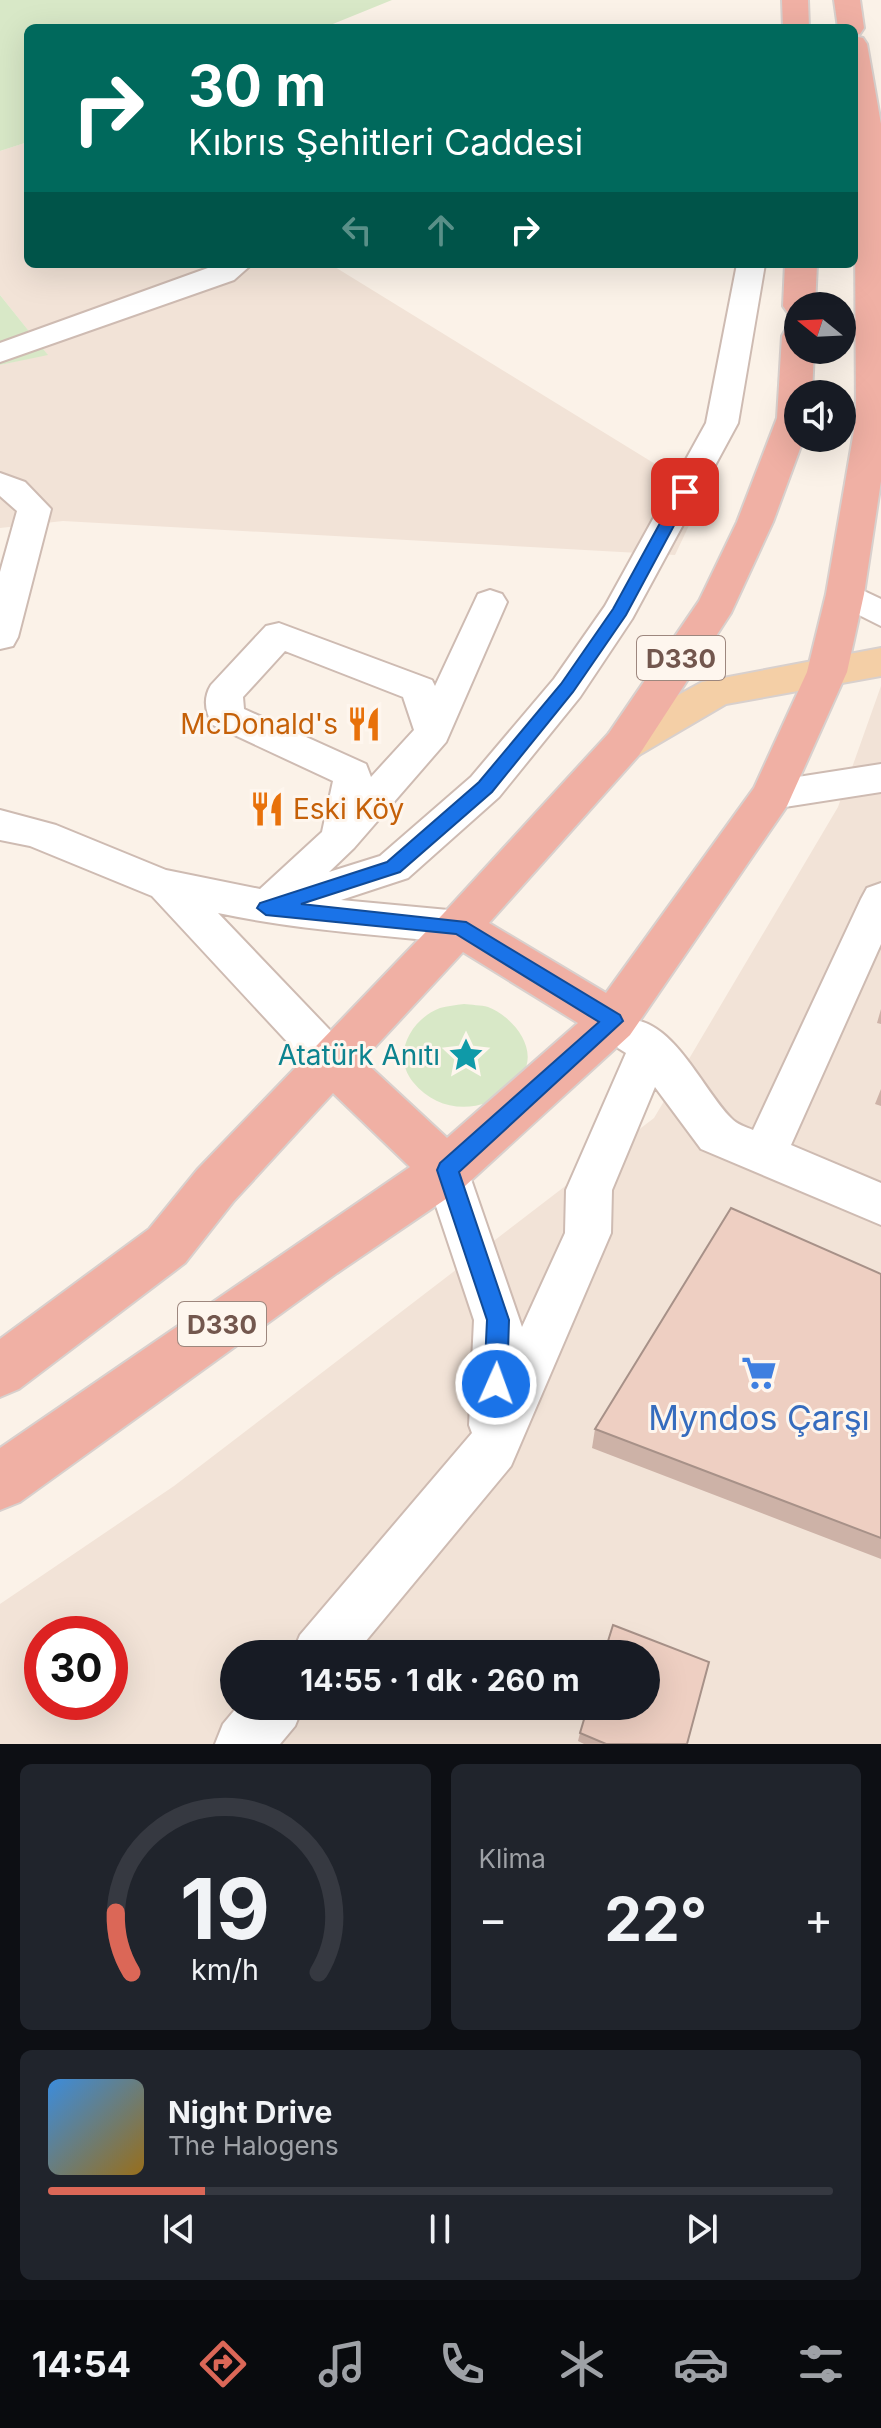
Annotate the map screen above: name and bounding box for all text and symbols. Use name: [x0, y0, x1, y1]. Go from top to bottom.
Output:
text: 30 m: [188, 52, 326, 120]
icon: right: [56, 56, 160, 160]
text: Kıbrıs Şehitleri Caddesi: [188, 120, 583, 164]
icon: left: [335, 208, 379, 252]
icon: ahead: [419, 208, 463, 252]
icon: right: [503, 208, 547, 252]
north arrow: [784, 292, 856, 364]
map controls: [784, 292, 856, 452]
button: sound: [784, 380, 856, 452]
pin: [651, 458, 719, 526]
icon: arrive: [663, 470, 707, 514]
road number: D330: [637, 636, 725, 680]
restaurant icon: McDonald's: [345, 705, 383, 743]
place label: McDonald's: [180, 707, 338, 741]
restaurant icon: Eski Köy: [248, 790, 286, 828]
place label: Eski Köy: [293, 792, 404, 826]
place icon: Atatürk Anıtı: [447, 1036, 485, 1074]
place label: Atatürk Anıtı: [278, 1038, 440, 1072]
road number: D330: [178, 1302, 266, 1346]
position arrow: [454, 1342, 538, 1426]
supermarket icon: Myndos Çarşı: [740, 1354, 778, 1392]
place label: Myndos Çarşı: [648, 1397, 870, 1438]
speed limit sign: 30: [24, 1616, 128, 1720]
text: 14:55 · 1 dk · 260 m: [300, 1662, 580, 1698]
text: Klima: [479, 1843, 546, 1874]
text: 19: [180, 1858, 270, 1959]
text: 22°: [604, 1883, 707, 1955]
text: −: [479, 1892, 508, 1946]
text: +: [804, 1892, 833, 1946]
text: km/h: [191, 1952, 259, 1987]
text: Night Drive: [168, 2094, 332, 2130]
text: The Halogens: [168, 2130, 339, 2161]
icon: previous: [157, 2207, 201, 2251]
icon: pause: [418, 2207, 462, 2251]
icon: next: [680, 2207, 724, 2251]
icon: directions: [195, 2336, 251, 2392]
icon: music: [314, 2336, 370, 2392]
icon: phone: [434, 2336, 490, 2392]
icon: climate: [554, 2336, 610, 2392]
icon: car: [673, 2336, 729, 2392]
icon: filters: [793, 2336, 849, 2392]
text: 14:54: [32, 2342, 131, 2386]

